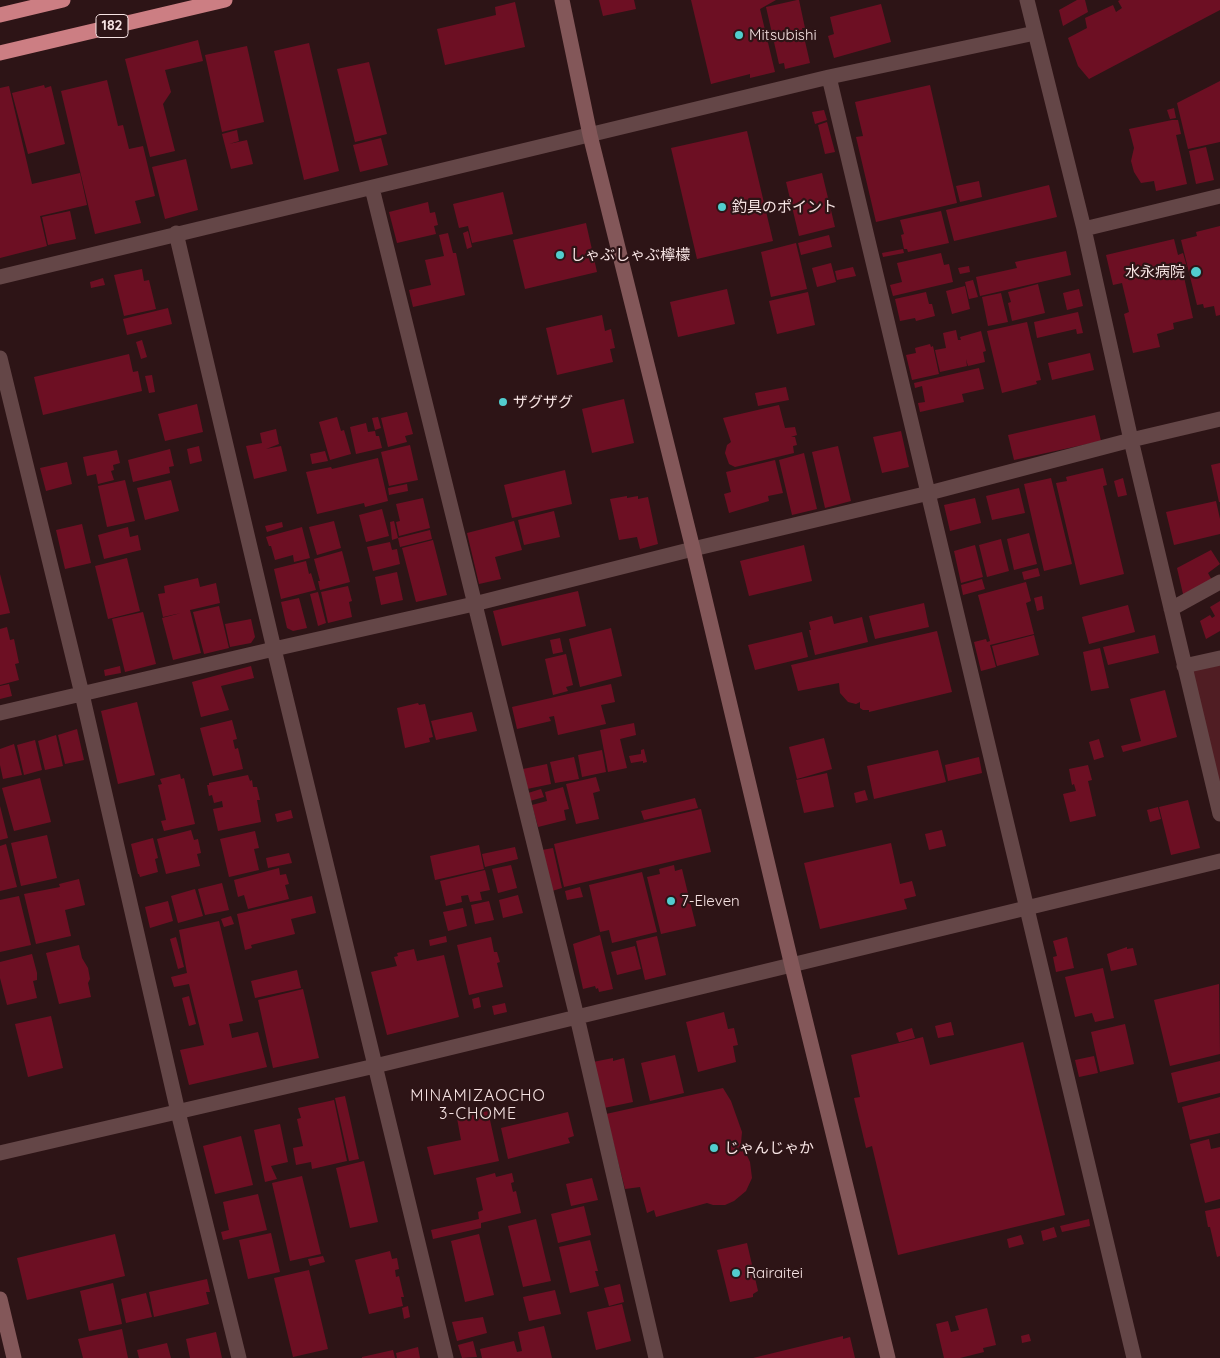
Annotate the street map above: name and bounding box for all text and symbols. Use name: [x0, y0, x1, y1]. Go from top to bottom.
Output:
road number: 182: [96, 15, 128, 38]
place label: Mitsubishi: [749, 26, 817, 44]
marker: Mitsubishi: [733, 29, 745, 41]
place label: 釣具のポイント: [732, 198, 837, 216]
marker: 釣具のポイント: [716, 201, 728, 213]
place label: しゃぶしゃぶ檸檬: [570, 246, 690, 264]
marker: しゃぶしゃぶ檸檬: [554, 249, 566, 261]
place label: 水永病院: [1125, 263, 1185, 281]
marker: 水永病院: [1189, 265, 1203, 279]
place label: ザグザグ: [513, 393, 573, 411]
marker: ザグザグ: [497, 396, 509, 408]
place label: 7-Eleven: [681, 892, 740, 910]
marker: 7-Eleven: [665, 895, 677, 907]
district label: MINAMIZAOCHO 3-CHOME: [409, 1086, 547, 1124]
place label: じゃんじゃか: [724, 1139, 814, 1157]
marker: じゃんじゃか: [708, 1142, 720, 1154]
place label: Rairaitei: [746, 1264, 803, 1282]
marker: Rairaitei: [730, 1267, 742, 1279]

